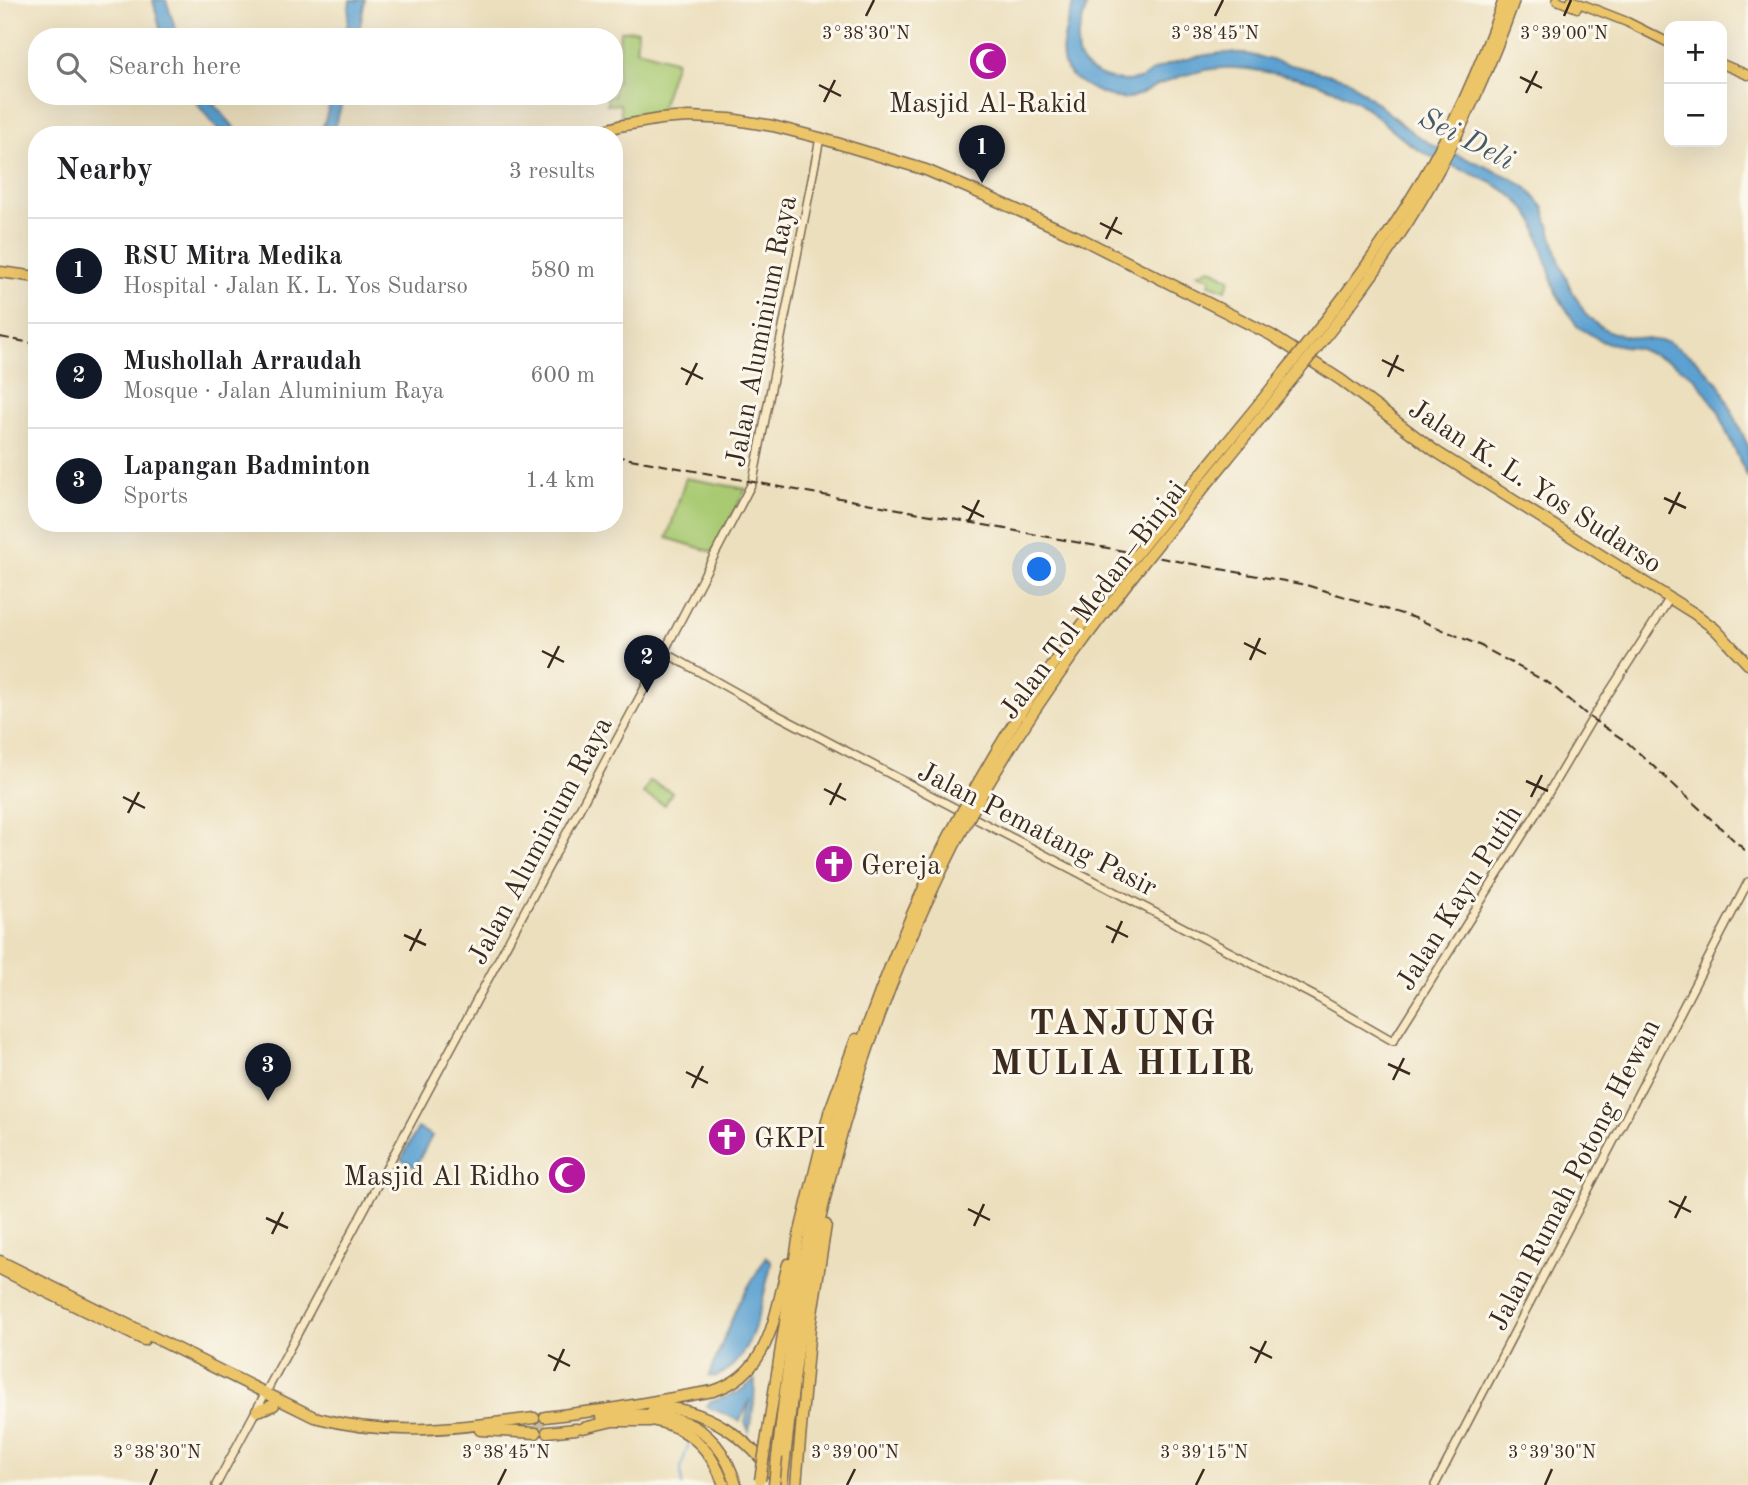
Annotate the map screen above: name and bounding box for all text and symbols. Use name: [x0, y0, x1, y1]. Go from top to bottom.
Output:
map controls: [1664, 21, 1727, 147]
button: +: [1664, 21, 1727, 84]
text: 3°38'30"N: [822, 25, 910, 43]
text: 3°38'45"N: [1171, 25, 1259, 43]
text: 3°39'00"N: [1520, 25, 1608, 43]
search box: [28, 28, 623, 105]
mosque icon: Masjid Al-Rakid: [967, 40, 1009, 82]
icon: search: [52, 48, 90, 86]
text: Search here: [108, 54, 241, 80]
button: −: [1664, 84, 1727, 147]
place label: Masjid Al-Rakid: [889, 91, 1087, 119]
water label: Sei Deli: [1413, 103, 1519, 176]
pin: 1: [959, 125, 1005, 183]
text: Nearby: [56, 156, 153, 186]
text: 3 results: [509, 160, 595, 183]
street label: Jalan Aluminium Raya: [723, 193, 803, 470]
text: RSU Mitra Medika: [123, 244, 342, 270]
text: 1: [72, 259, 86, 282]
text: 580 m: [530, 259, 595, 282]
text: Hospital · Jalan K. L. Yos Sudarso: [123, 275, 468, 298]
text: Mushollah Arraudah: [123, 349, 362, 375]
text: 2: [72, 364, 86, 387]
text: 600 m: [530, 364, 595, 387]
text: Mosque · Jalan Aluminium Raya: [123, 380, 444, 403]
street label: Jalan K. L. Yos Sudarso: [1403, 395, 1666, 580]
text: Lapangan Badminton: [123, 454, 370, 480]
text: 3: [72, 469, 86, 492]
text: 1.4 km: [525, 469, 595, 492]
street label: Jalan Tol Medan–Binjai: [996, 476, 1193, 725]
text: Sports: [123, 485, 188, 508]
your location: [1022, 552, 1056, 586]
pin: 2: [624, 635, 670, 693]
street label: Jalan Aluminium Raya: [465, 713, 619, 970]
street label: Jalan Pematang Pasir: [912, 758, 1161, 903]
street label: Jalan Kayu Putih: [1392, 801, 1529, 996]
church icon: Gereja: [813, 843, 855, 885]
place label: Gereja: [861, 853, 941, 881]
district label: TANJUNG MULIA HILIR: [991, 1007, 1255, 1082]
street label: Jalan Rumah Potong Hewan: [1485, 1015, 1667, 1336]
pin: 3: [245, 1043, 291, 1101]
church icon: GKPI: [706, 1116, 748, 1158]
place label: GKPI: [754, 1126, 825, 1154]
mosque icon: Masjid Al Ridho: [546, 1154, 588, 1196]
place label: Masjid Al Ridho: [343, 1164, 540, 1192]
text: 3°38'30"N: [113, 1444, 201, 1462]
text: 3°38'45"N: [462, 1444, 550, 1462]
text: 3°39'00"N: [811, 1444, 899, 1462]
text: 3°39'15"N: [1160, 1444, 1248, 1462]
text: 3°39'30"N: [1508, 1444, 1596, 1462]

